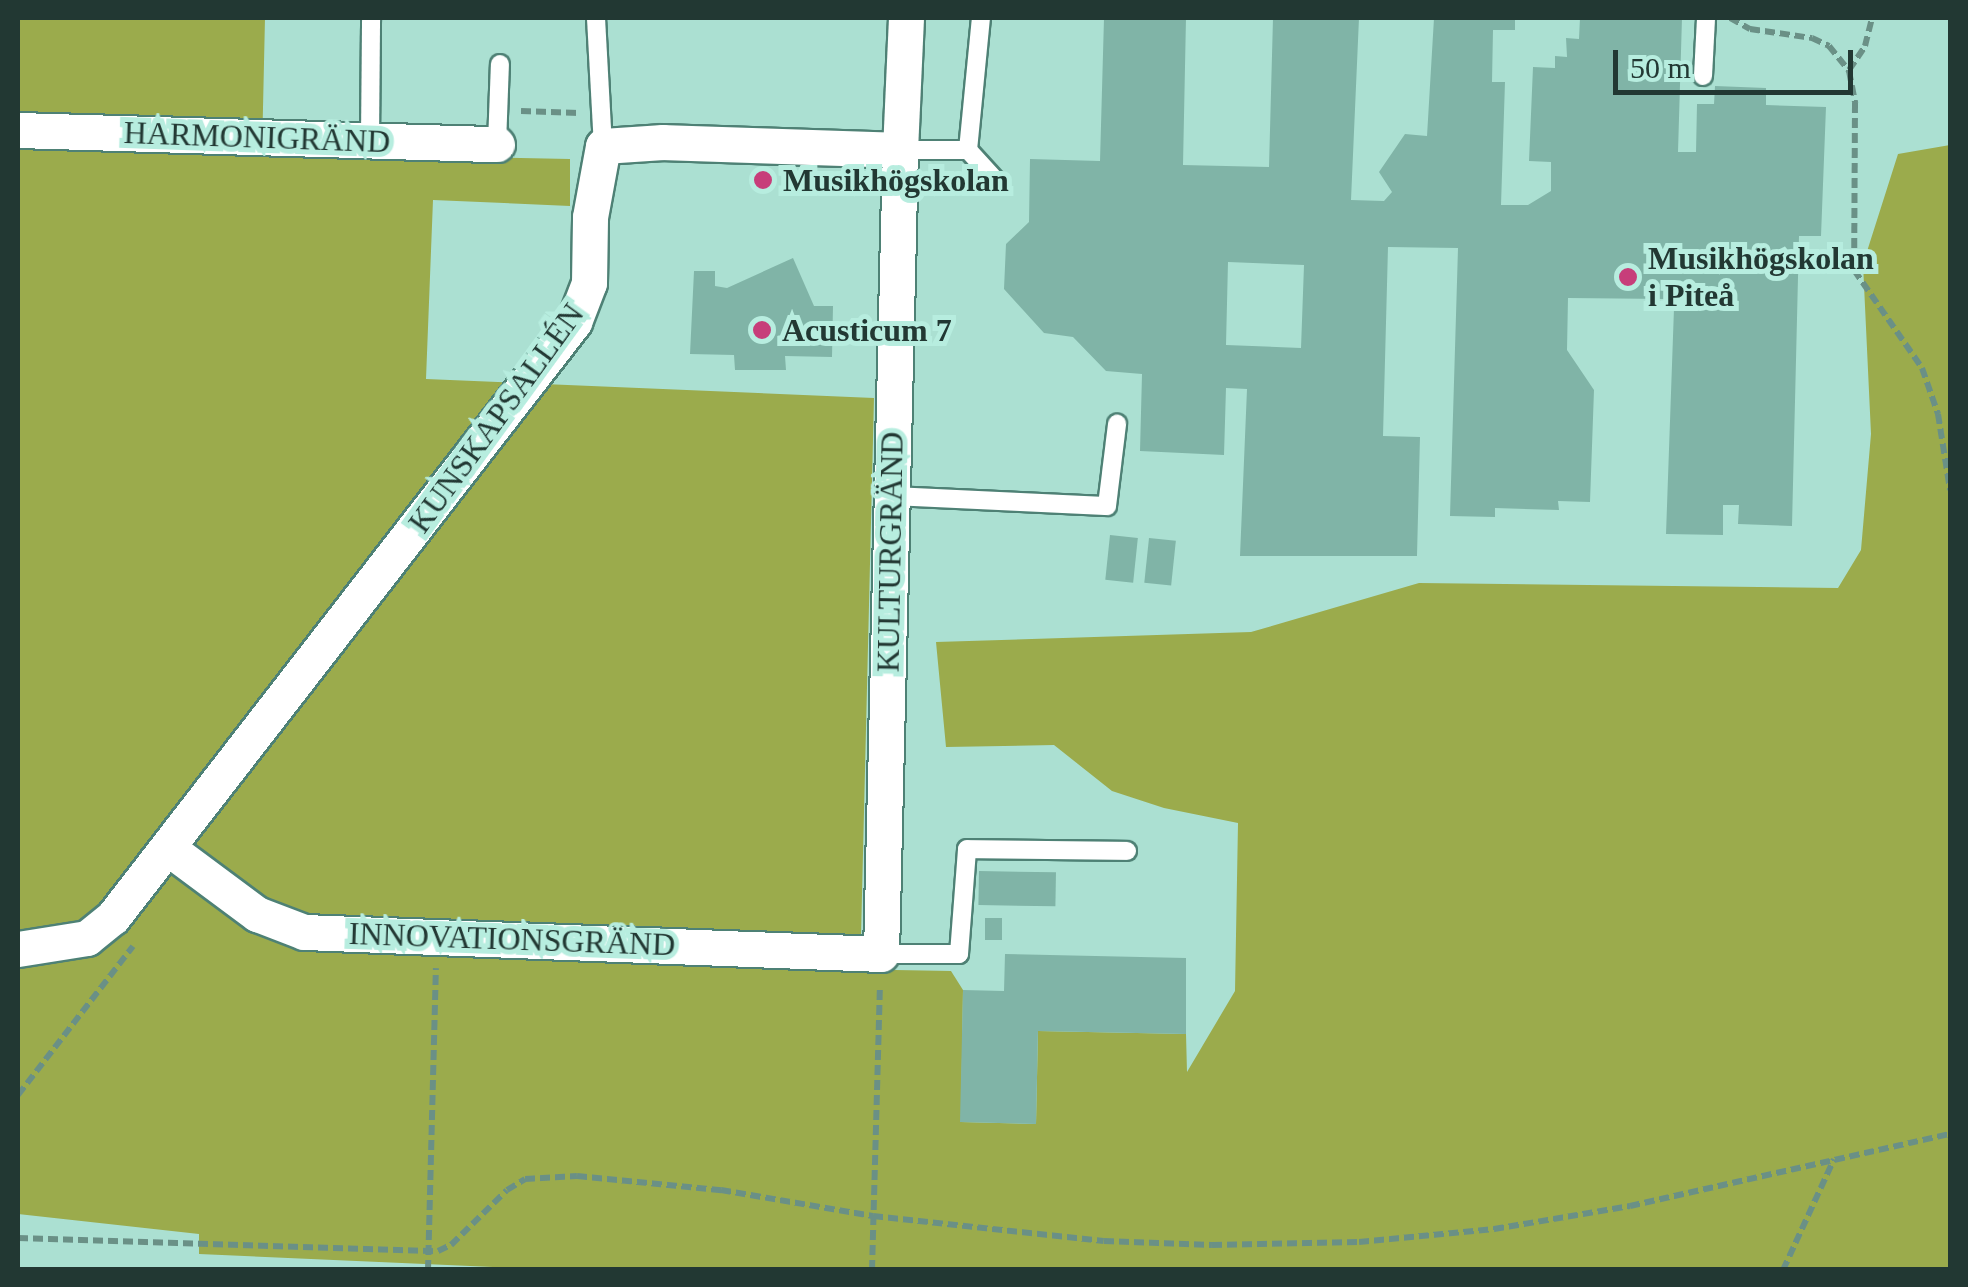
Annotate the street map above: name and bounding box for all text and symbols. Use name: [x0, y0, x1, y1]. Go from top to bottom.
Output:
scale bar: [1618, 30, 1858, 92]
text: 50 m: [1630, 51, 1691, 84]
street label: HARMONIGRÄND: [123, 113, 391, 161]
place label: Musikhögskolan: [783, 161, 1009, 199]
marker: Musikhögskolan: [752, 169, 774, 191]
place label: Musikhögskolan i Piteå: [1648, 240, 1874, 315]
marker: Musikhögskolan i Piteå: [1617, 266, 1639, 288]
street label: KUNSKAPSALLÉN: [400, 296, 592, 540]
place label: Acusticum 7: [782, 311, 952, 349]
marker: Acusticum 7: [751, 319, 773, 341]
street label: KULTURGRÄND: [869, 431, 911, 673]
street label: INNOVATIONSGRÄND: [348, 914, 676, 964]

